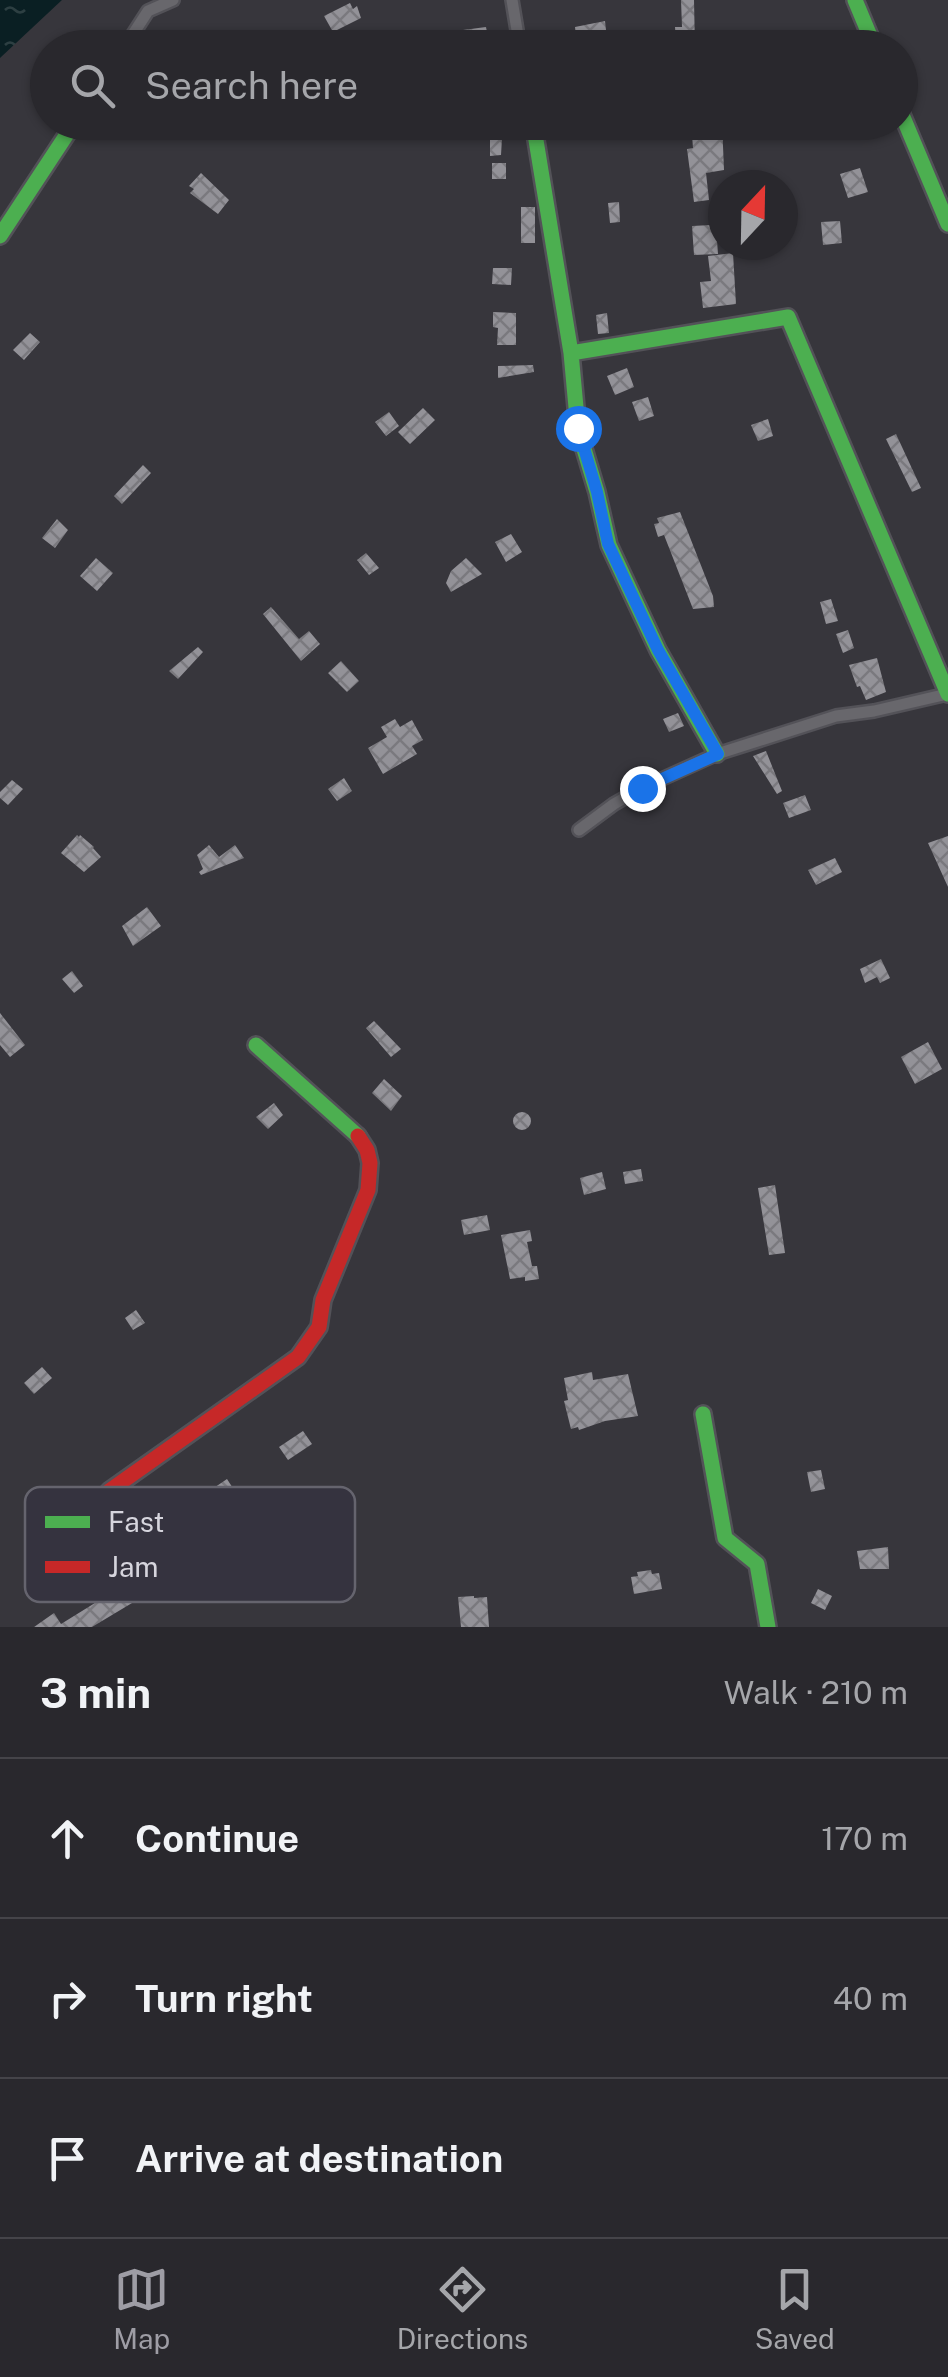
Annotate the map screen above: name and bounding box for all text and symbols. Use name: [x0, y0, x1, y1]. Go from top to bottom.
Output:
search box: [30, 30, 918, 140]
icon: search: [65, 58, 120, 113]
text: Search here: [145, 63, 358, 108]
north arrow: [708, 170, 798, 260]
route start: [556, 406, 602, 452]
route end: [620, 766, 666, 812]
legend: [25, 1487, 355, 1602]
text: Fast: [108, 1505, 164, 1538]
text: Jam: [108, 1550, 159, 1583]
text: 3 min: [40, 1668, 151, 1717]
text: Walk · 210 m: [724, 1674, 908, 1711]
icon: ahead: [40, 1811, 95, 1866]
text: Continue: [135, 1816, 299, 1861]
text: 170 m: [821, 1820, 908, 1857]
icon: right: [40, 1971, 95, 2026]
text: Turn right: [135, 1976, 313, 2021]
text: 40 m: [833, 1980, 908, 2017]
icon: arrive: [40, 2131, 95, 2186]
text: Arrive at destination: [135, 2136, 503, 2181]
tab: Map: [113, 2262, 170, 2355]
tab: Directions: [397, 2262, 528, 2355]
tab: Saved: [755, 2262, 835, 2355]

